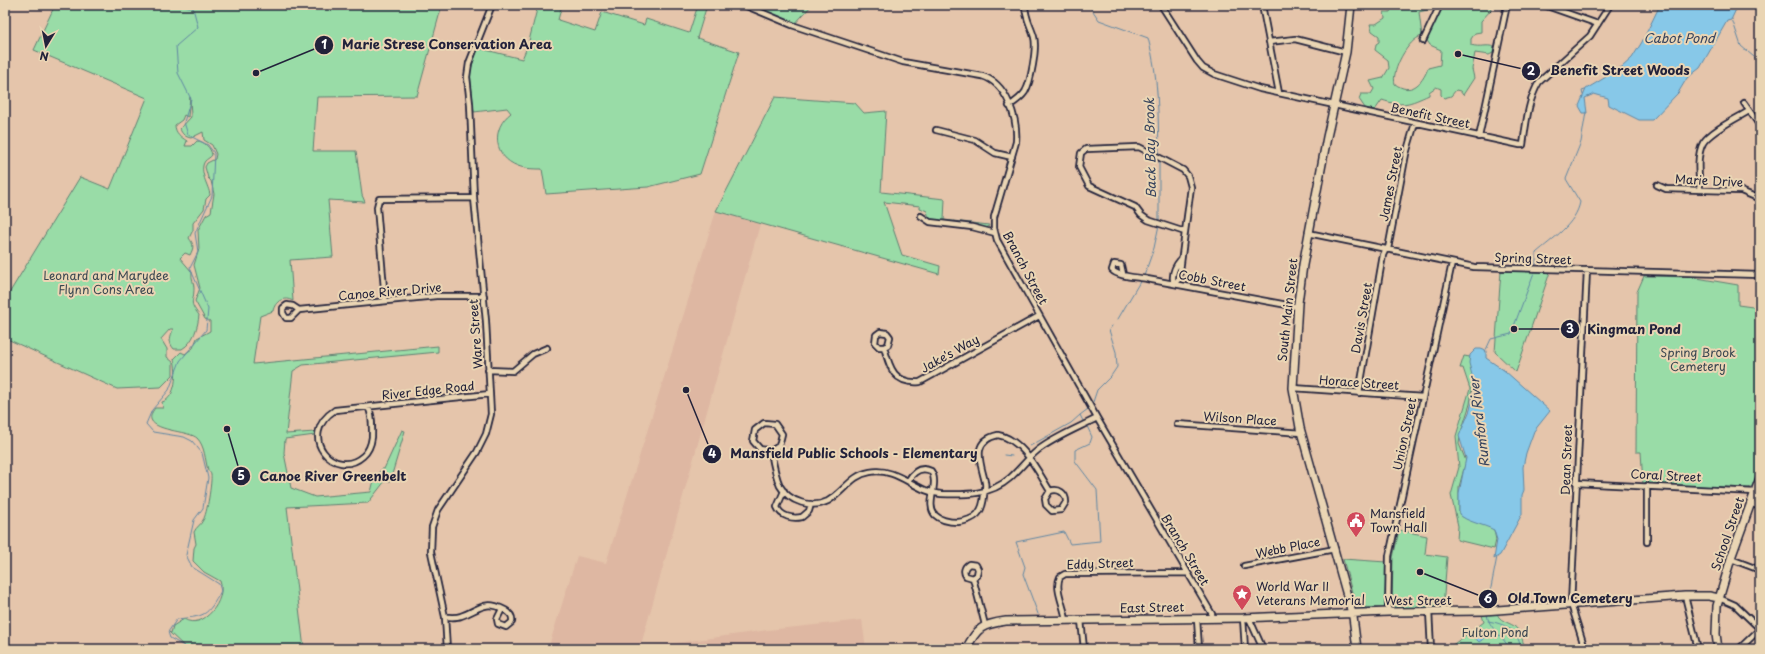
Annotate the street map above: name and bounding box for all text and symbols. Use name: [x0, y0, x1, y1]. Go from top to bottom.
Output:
north arrow: [26, 26, 66, 66]
water label: Cabot Pond: [1643, 28, 1717, 47]
callout: Marie Strese Conservation Area: [314, 32, 561, 57]
text: Marie Strese Conservation Area: [342, 34, 552, 53]
text: 1: [321, 35, 327, 53]
text: N: [38, 47, 50, 65]
callout: Benefit Street Woods: [1521, 58, 1698, 83]
text: Benefit Street Woods: [1550, 60, 1690, 79]
text: 2: [1527, 61, 1536, 79]
water label: Back Bay Brook: [1139, 97, 1160, 198]
street label: Benefit Street: [1389, 98, 1472, 132]
street label: James Street: [1374, 145, 1406, 223]
street label: Marie Drive: [1674, 169, 1744, 191]
street label: Branch Street: [999, 228, 1053, 308]
street label: Spring Street: [1494, 248, 1572, 268]
street label: South Main Street: [1273, 257, 1301, 362]
street label: Cobb Street: [1177, 265, 1248, 295]
park label: Leonard and Marydee Flynn Cons Area: [43, 266, 169, 298]
street label: Canoe River Drive: [338, 278, 442, 304]
street label: Davis Street: [1346, 281, 1376, 355]
street label: Ware Street: [464, 298, 486, 370]
callout: Kingman Pond: [1560, 317, 1689, 342]
text: 3: [1566, 319, 1574, 337]
text: Kingman Pond: [1587, 319, 1681, 338]
street label: Jake's Way: [917, 330, 982, 377]
park label: Spring Brook Cemetery: [1660, 343, 1736, 375]
street label: Horace Street: [1318, 370, 1400, 394]
water label: Rumford River: [1463, 373, 1493, 468]
street label: River Edge Road: [380, 376, 475, 404]
street label: Union Street: [1388, 396, 1421, 472]
street label: Wilson Place: [1203, 406, 1277, 430]
street label: Dean Street: [1556, 424, 1576, 496]
callout: Mansfield Public Schools - Elementary: [702, 441, 987, 466]
text: Mansfield Public Schools - Elementary: [730, 443, 978, 462]
text: 4: [708, 444, 716, 462]
callout: Canoe River Greenbelt: [231, 463, 415, 488]
street label: Coral Street: [1630, 464, 1702, 486]
text: 5: [237, 466, 245, 484]
text: Canoe River Greenbelt: [260, 466, 407, 485]
street label: School Street: [1706, 494, 1748, 573]
place label: Mansfield Town Hall: [1370, 504, 1427, 536]
street label: Branch Street: [1157, 510, 1214, 589]
public building icon: Mansfield Town Hall: [1345, 510, 1367, 538]
street label: Webb Place: [1254, 532, 1322, 562]
street label: Eddy Street: [1066, 553, 1134, 573]
place label: World War II Veterans Memorial: [1256, 577, 1365, 609]
place icon: World War II Veterans Memorial: [1231, 583, 1253, 611]
callout: Old Town Cemetery: [1478, 586, 1642, 611]
text: Old Town Cemetery: [1507, 588, 1633, 607]
text: 6: [1484, 589, 1493, 607]
street label: West Street: [1384, 591, 1452, 609]
street label: East Street: [1120, 597, 1185, 617]
park label: Fulton Pond: [1461, 623, 1529, 641]

